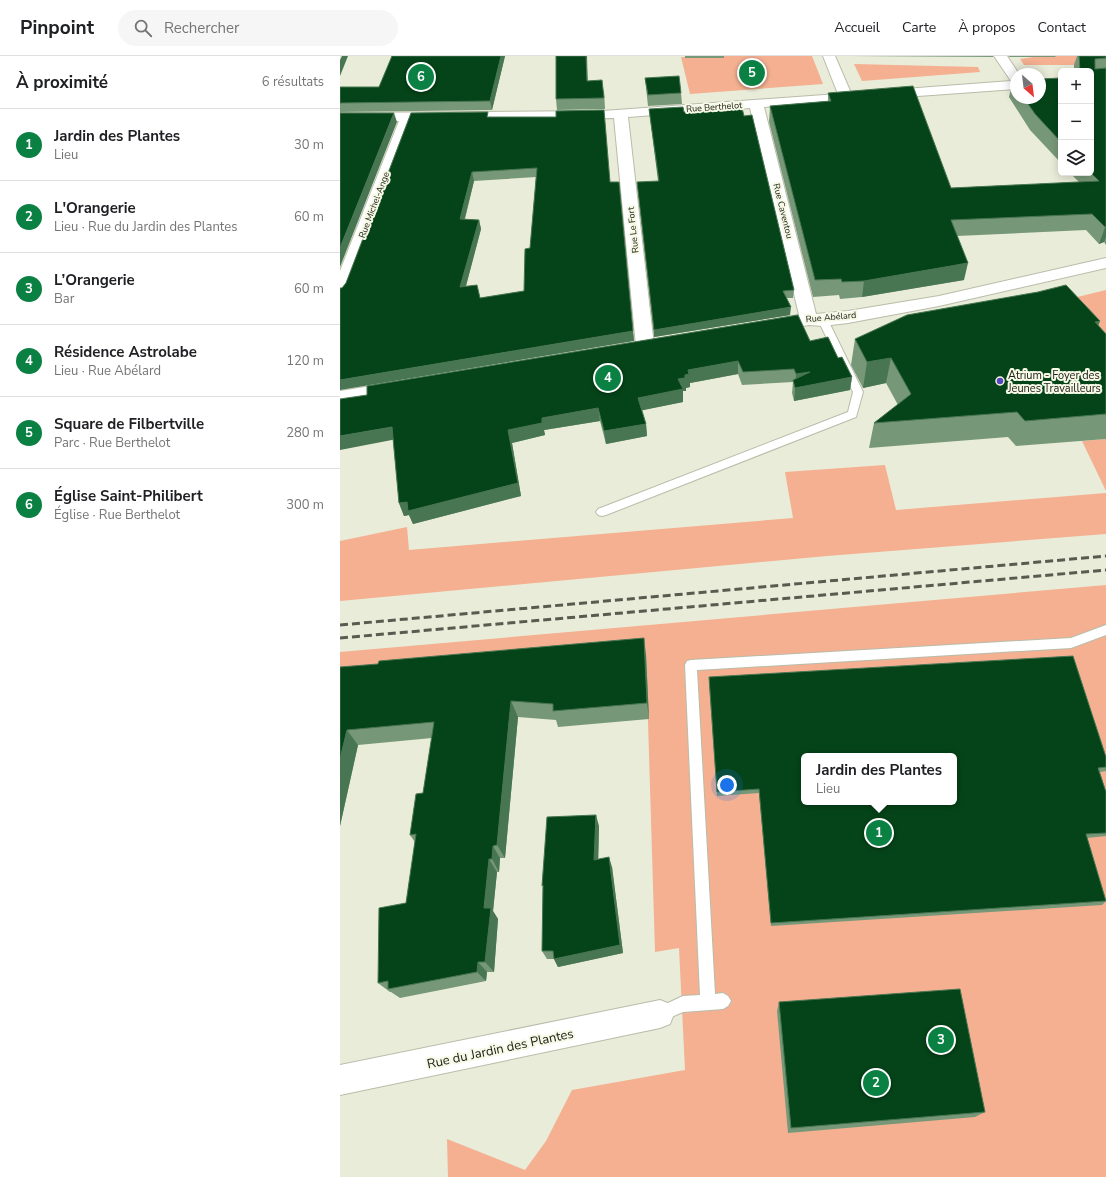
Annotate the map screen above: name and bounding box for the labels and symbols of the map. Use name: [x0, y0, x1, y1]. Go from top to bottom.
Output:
pin: 5: [739, 58, 765, 88]
pin: 6: [408, 62, 434, 92]
north arrow: [1010, 68, 1046, 104]
street label: Rue Berthelot: [686, 99, 743, 115]
street label: Rue Michel-Ange: [356, 170, 392, 240]
street label: Rue Caventou: [770, 182, 796, 240]
street label: Rue Le Fort: [625, 205, 641, 254]
street label: Rue Abélard: [805, 309, 857, 325]
pin: 4: [595, 363, 621, 393]
place label: Atrium - Foyer des Jeunes Travailleurs: [1007, 368, 1101, 396]
marker: Atrium - Foyer des Jeunes Travailleurs: [995, 376, 1005, 386]
your location: [717, 775, 737, 795]
pin: 1: [866, 818, 892, 848]
street label: Rue du Jardin des Plantes: [425, 1025, 575, 1073]
pin: 3: [928, 1025, 954, 1055]
pin: 2: [863, 1068, 889, 1098]

